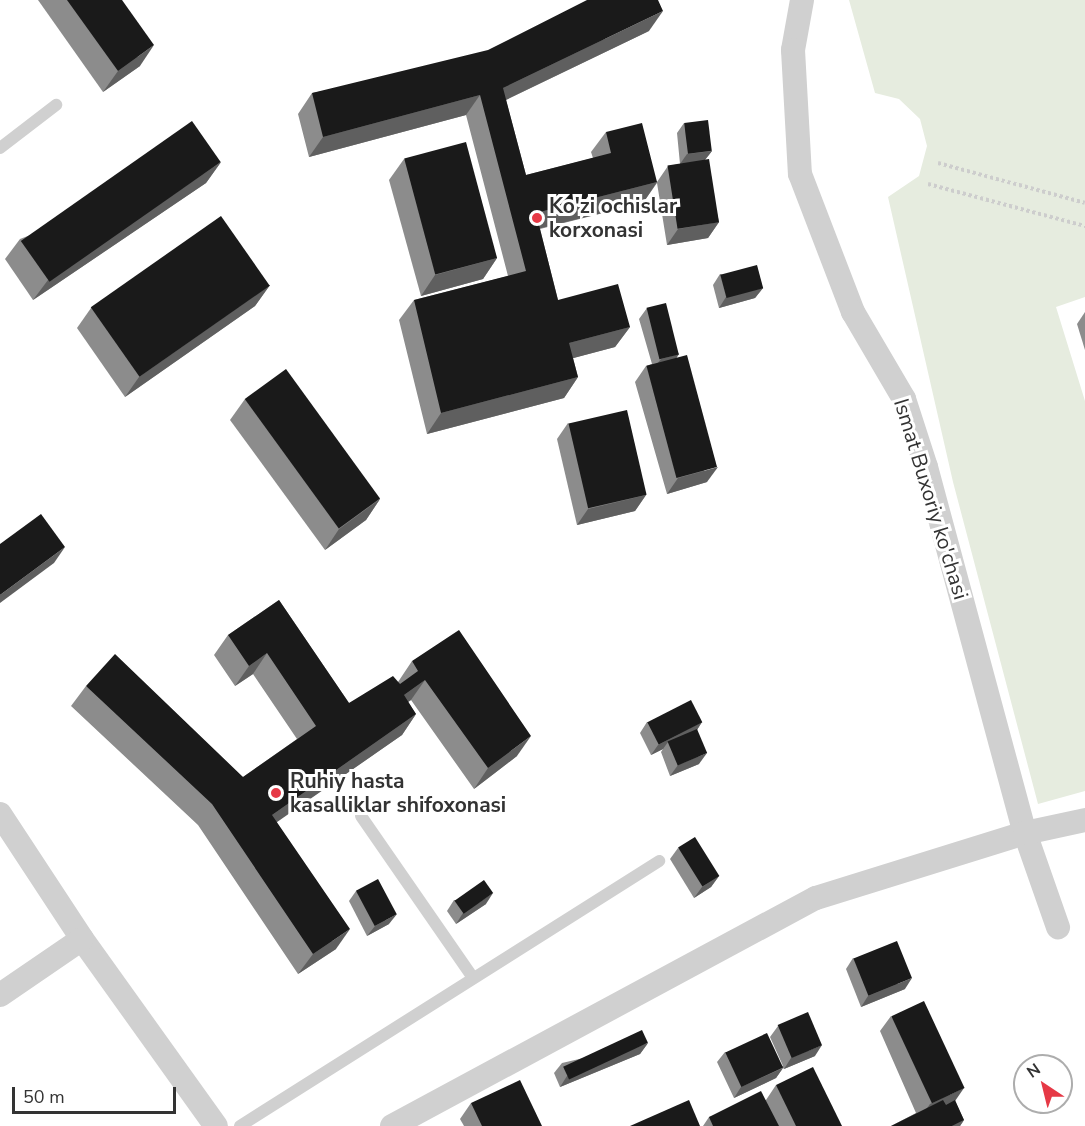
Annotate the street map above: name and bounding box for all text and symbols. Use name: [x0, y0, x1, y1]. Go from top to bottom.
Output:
place label: Ko'zi ochislar korxonasi: [549, 193, 677, 243]
marker: Ko'zi ochislar korxonasi: [530, 211, 544, 225]
street label: Ismat Buxoriy ko'chasi: [888, 396, 974, 602]
place label: Ruhiy hasta kasalliklar shifoxonasi: [290, 768, 506, 818]
marker: Ruhiy hasta kasalliklar shifoxonasi: [267, 784, 285, 802]
north arrow: [1013, 1054, 1073, 1114]
text: N: [1023, 1058, 1045, 1083]
scale bar: [15, 1075, 178, 1113]
text: 50 m: [23, 1085, 65, 1109]

